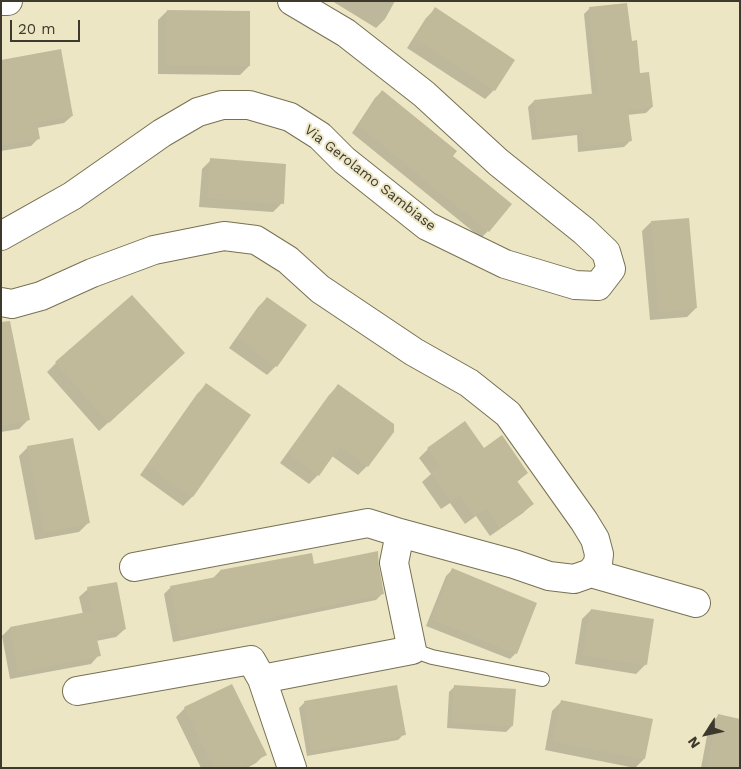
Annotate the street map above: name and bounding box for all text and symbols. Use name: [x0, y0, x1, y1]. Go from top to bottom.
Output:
scale bar: [12, 10, 82, 42]
text: 20 m: [18, 20, 56, 38]
street label: Via Gerolamo Sambiase: [301, 121, 439, 235]
north arrow: [681, 709, 731, 759]
text: N: [684, 734, 703, 751]

